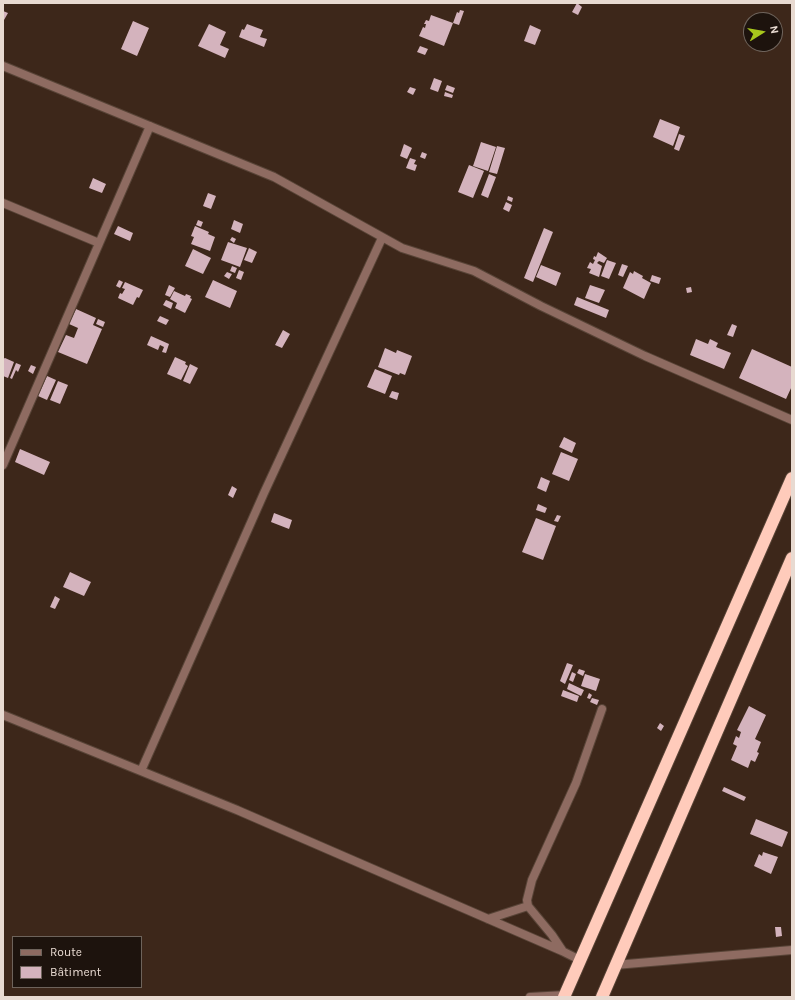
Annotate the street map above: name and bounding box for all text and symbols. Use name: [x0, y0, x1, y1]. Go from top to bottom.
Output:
north arrow: [743, 12, 783, 52]
text: N: [767, 25, 781, 35]
legend: [12, 936, 142, 988]
text: Route: [50, 945, 82, 959]
text: Bâtiment: [50, 965, 101, 979]

